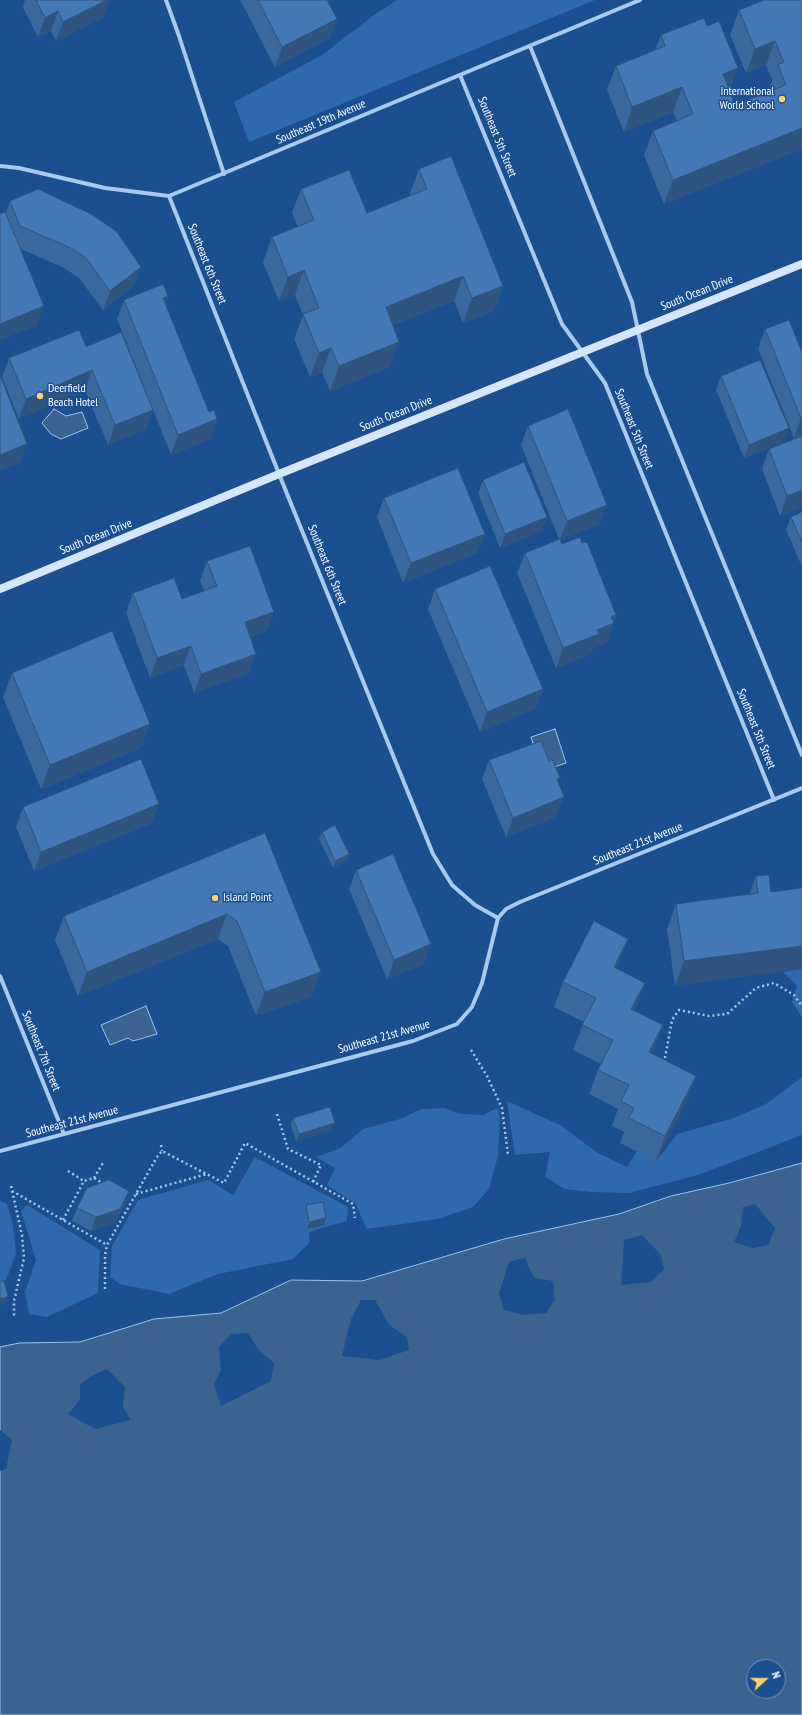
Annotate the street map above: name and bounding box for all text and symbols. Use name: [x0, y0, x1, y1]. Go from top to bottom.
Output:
place label: International World School: [720, 85, 774, 113]
marker: International World School: [777, 94, 787, 104]
street label: Southeast 5th Street: [474, 95, 520, 179]
street label: Southeast 19th Avenue: [274, 97, 368, 147]
street label: Southeast 6th Street: [184, 222, 230, 306]
street label: South Ocean Drive: [659, 272, 735, 314]
place label: Deerfield Beach Hotel: [48, 382, 98, 410]
street label: Southeast 5th Street: [611, 387, 657, 471]
marker: Deerfield Beach Hotel: [35, 391, 45, 401]
street label: South Ocean Drive: [358, 393, 434, 435]
street label: South Ocean Drive: [58, 516, 134, 558]
street label: Southeast 6th Street: [304, 523, 350, 607]
street label: Southeast 5th Street: [733, 687, 779, 771]
street label: Southeast 21st Avenue: [591, 820, 685, 868]
place label: Island Point: [223, 891, 272, 905]
marker: Island Point: [210, 893, 220, 903]
street label: Southeast 7th Street: [18, 1009, 64, 1093]
street label: Southeast 21st Avenue: [336, 1017, 432, 1057]
street label: Southeast 21st Avenue: [24, 1103, 120, 1141]
north arrow: [746, 1659, 786, 1699]
text: N: [769, 1670, 784, 1680]

